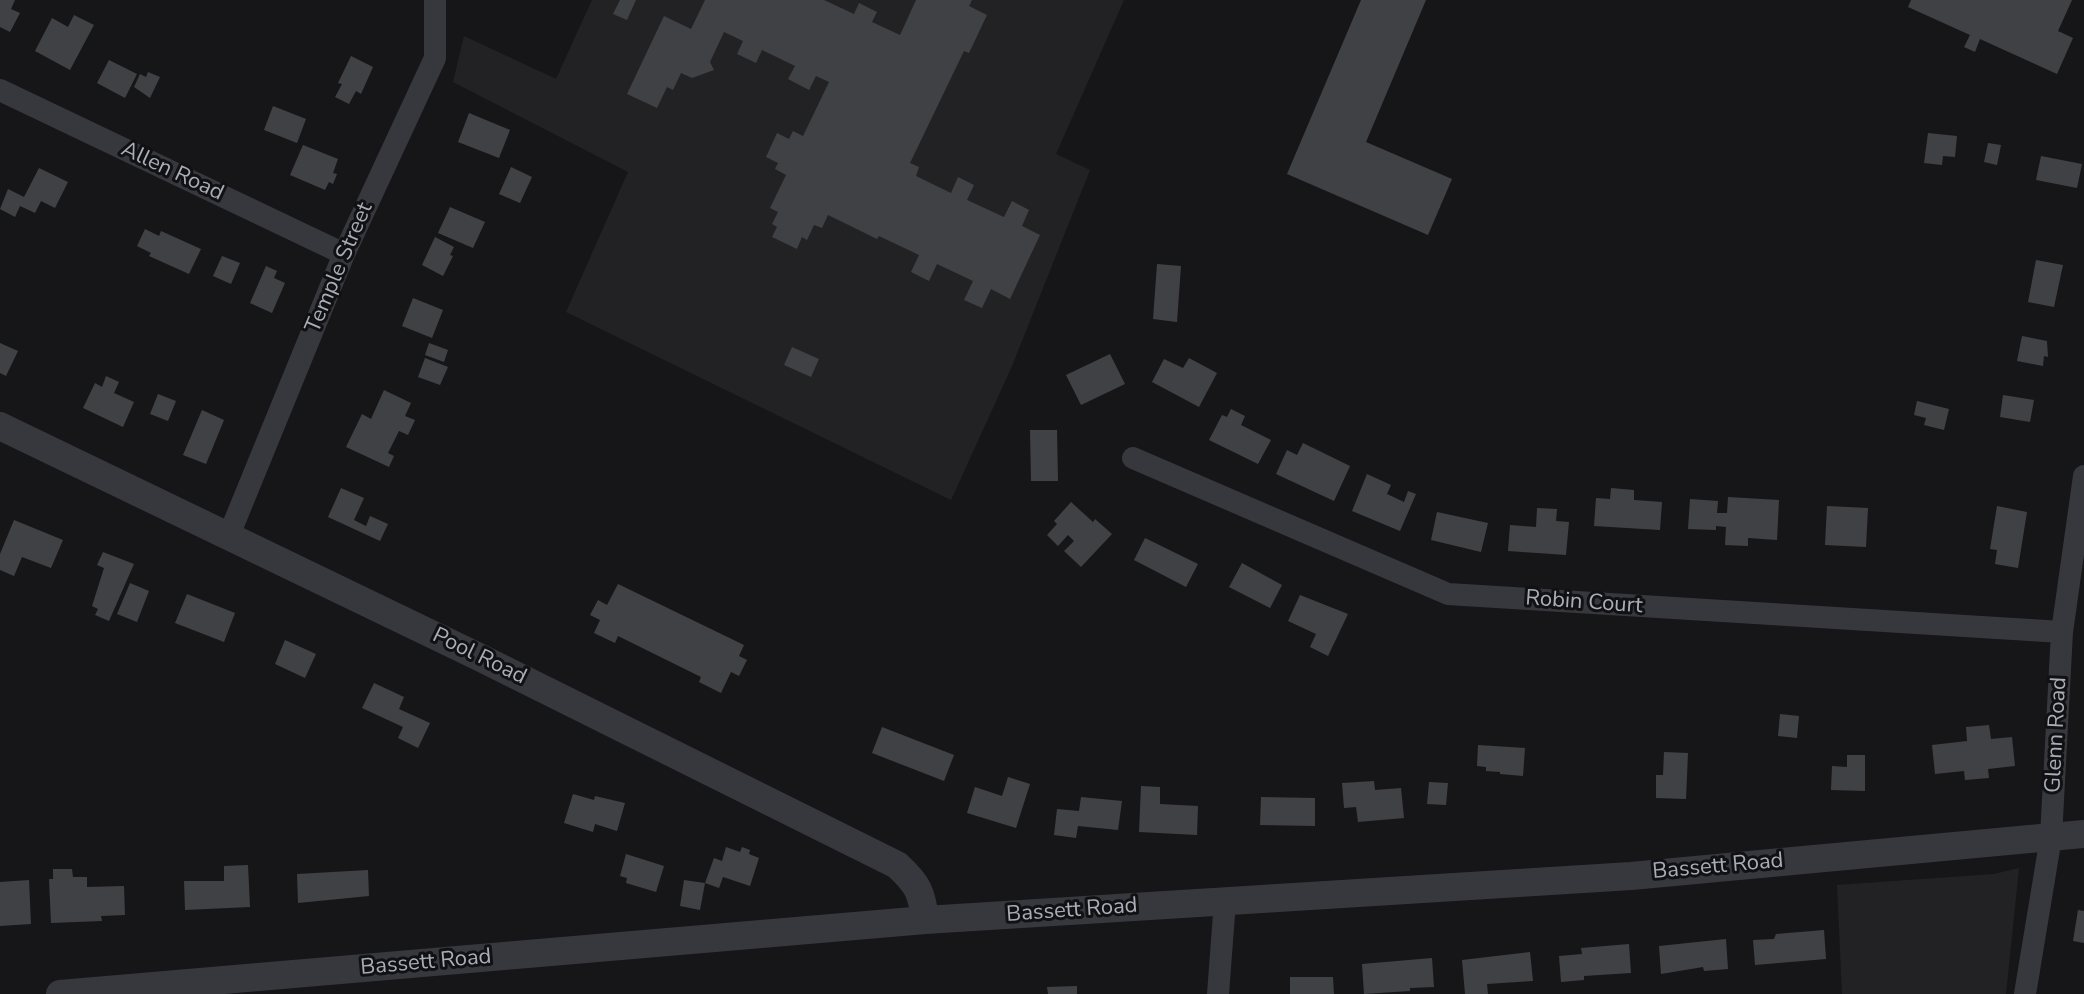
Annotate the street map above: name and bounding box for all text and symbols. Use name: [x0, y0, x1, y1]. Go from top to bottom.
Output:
street label: Allen Road: [117, 137, 227, 207]
street label: Temple Street: [301, 199, 379, 337]
street label: Robin Court: [1524, 586, 1644, 620]
street label: Pool Road: [428, 623, 530, 691]
street label: Glenn Road: [2041, 676, 2073, 794]
street label: Bassett Road: [1651, 848, 1785, 886]
street label: Bassett Road: [1006, 893, 1138, 929]
street label: Bassett Road: [359, 944, 493, 982]

